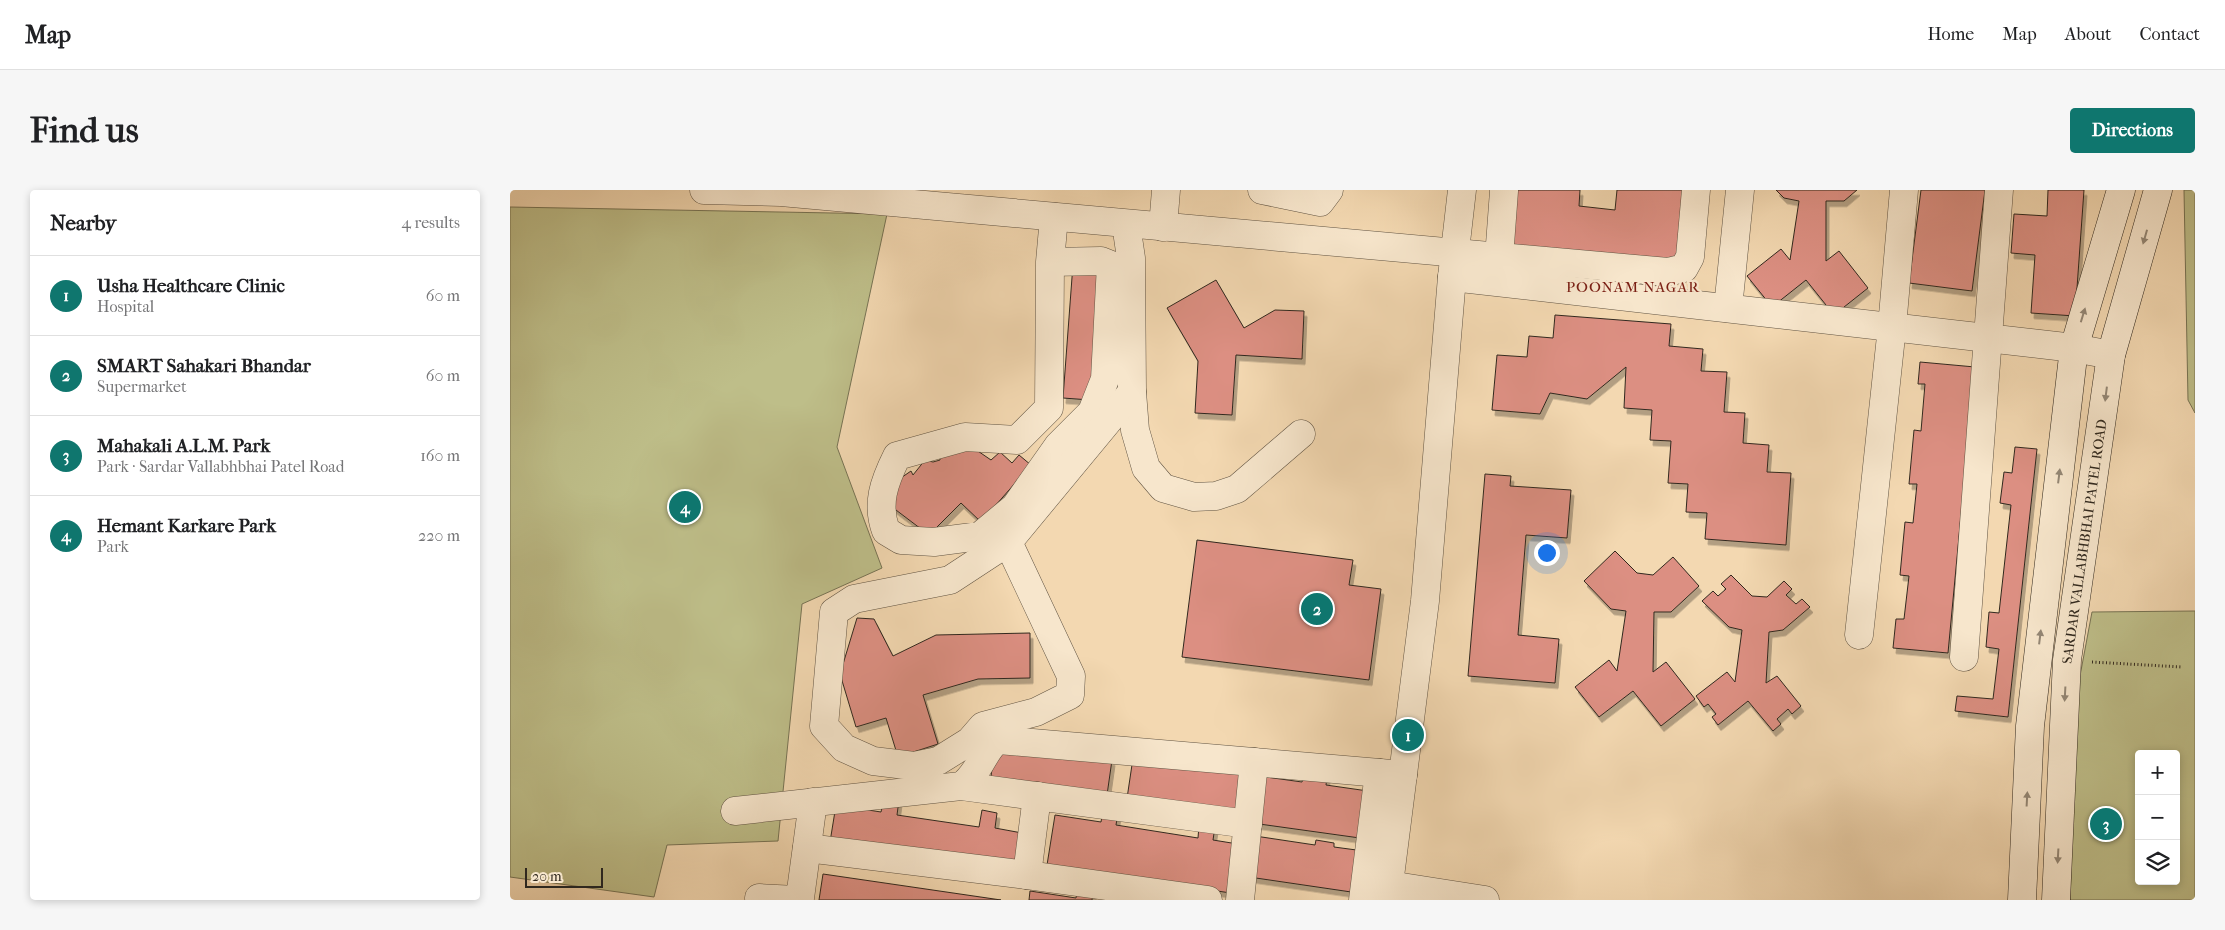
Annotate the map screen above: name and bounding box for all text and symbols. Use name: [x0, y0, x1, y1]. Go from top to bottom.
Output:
text: Map: [25, 21, 71, 49]
text: Home: [1927, 24, 1974, 45]
text: Map: [2002, 24, 2037, 45]
text: About: [2065, 24, 2111, 45]
text: Contact: [2139, 24, 2200, 45]
button: Directions: [2070, 108, 2195, 153]
text: Find us: [30, 110, 139, 151]
text: Nearby: [50, 211, 116, 235]
text: 4 results: [402, 213, 460, 232]
one-way arrow: [2140, 229, 2148, 244]
text: Usha Healthcare Clinic: [97, 275, 285, 297]
district label: POONAM NAGAR: [1566, 278, 1700, 296]
text: 1: [63, 286, 69, 305]
text: 60 m: [426, 286, 460, 305]
text: Hospital: [97, 297, 154, 316]
one-way arrow: [2080, 308, 2088, 323]
text: SMART Sahakari Bhandar: [97, 355, 311, 377]
text: 2: [62, 366, 70, 385]
text: 60 m: [426, 366, 460, 385]
text: Supermarket: [97, 377, 187, 396]
one-way arrow: [2102, 387, 2110, 403]
street label: SARDAR VALLABHBHAI PATEL ROAD: [2059, 418, 2111, 664]
text: Mahakali A.L.M. Park: [97, 435, 270, 457]
text: 3: [63, 446, 69, 465]
text: 160 m: [420, 446, 460, 465]
text: Park · Sardar Vallabhbhai Patel Road: [97, 457, 344, 476]
one-way arrow: [2055, 467, 2063, 483]
pin: 4: [669, 488, 701, 526]
text: Hemant Karkare Park: [97, 515, 276, 537]
text: 4: [61, 526, 71, 545]
text: 220 m: [418, 526, 460, 545]
text: Park: [97, 537, 129, 556]
your location: [1534, 540, 1560, 566]
pin: 2: [1301, 590, 1333, 628]
one-way arrow: [2036, 629, 2044, 645]
one-way arrow: [2061, 686, 2069, 702]
pin: 1: [1392, 716, 1424, 754]
map controls: [2135, 750, 2180, 885]
button: +: [2135, 750, 2180, 795]
one-way arrow: [2023, 791, 2031, 807]
button: −: [2135, 795, 2180, 840]
pin: 3: [2090, 805, 2122, 843]
button: layers: [2135, 840, 2180, 885]
one-way arrow: [2054, 849, 2062, 865]
scale bar: [525, 865, 602, 888]
text: 20 m: [532, 868, 562, 885]

